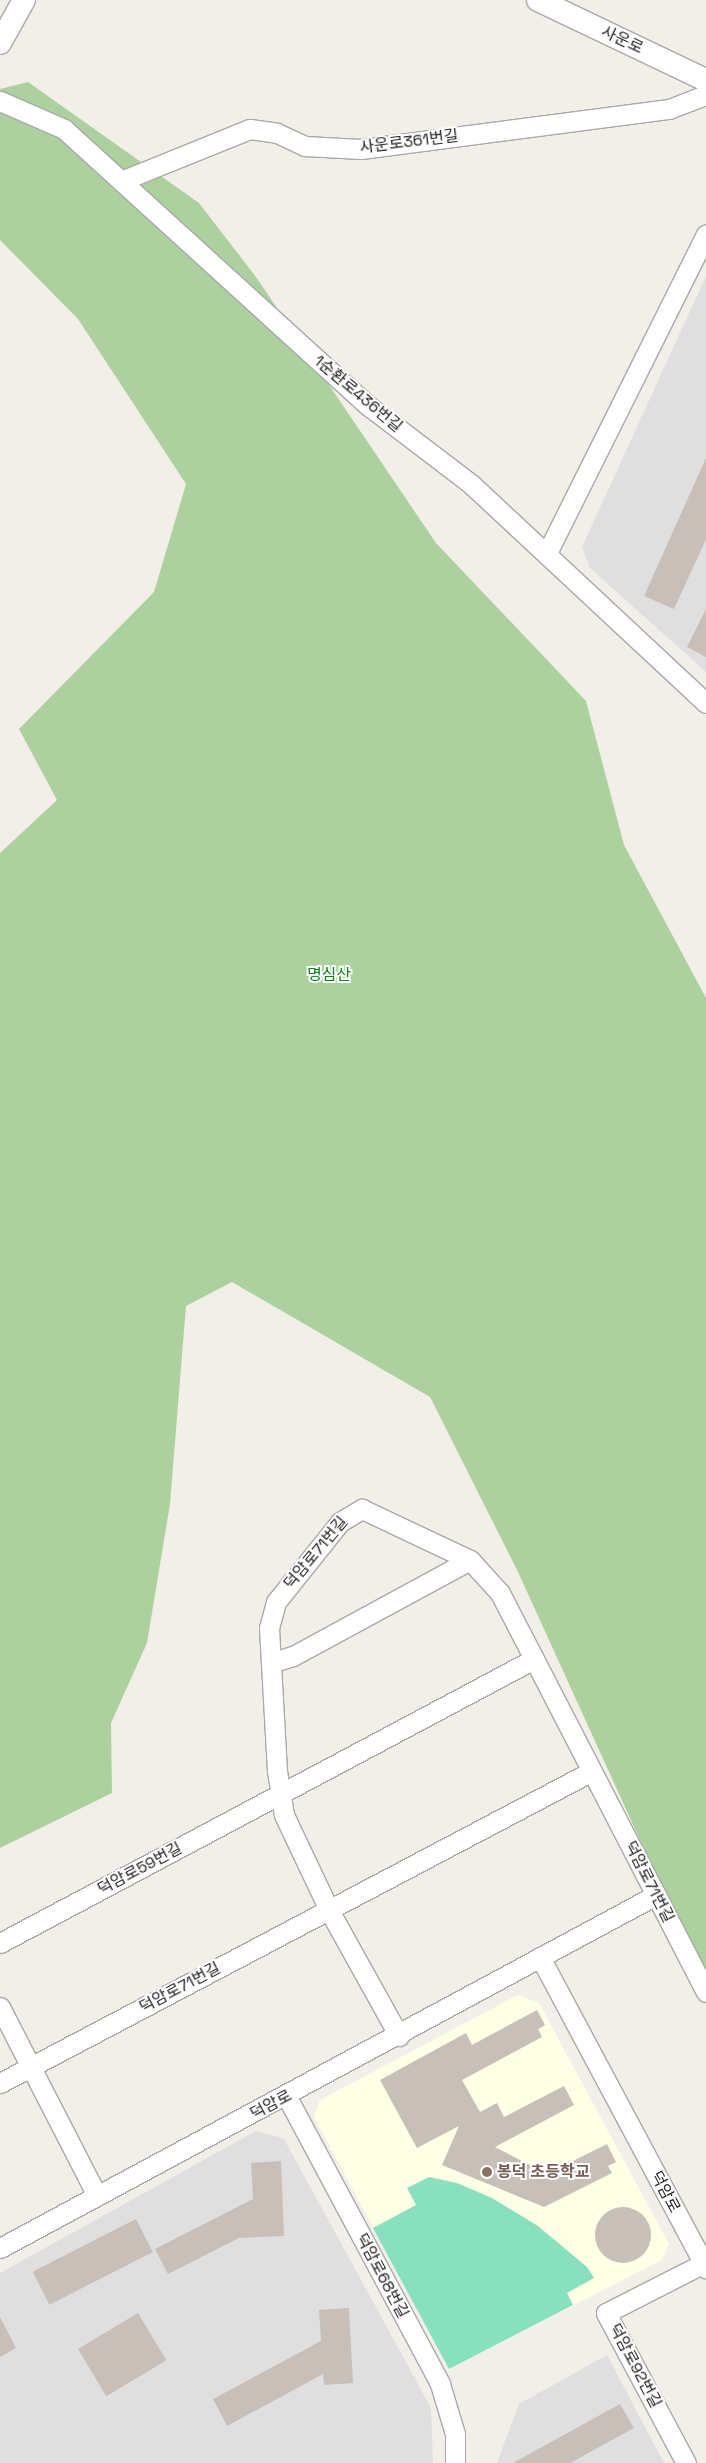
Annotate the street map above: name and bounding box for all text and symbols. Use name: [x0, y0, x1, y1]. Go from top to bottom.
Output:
street label: 사운로: [598, 22, 646, 58]
street label: 사운로361번길: [358, 126, 460, 158]
street label: 1순환로436번길: [310, 351, 406, 437]
park label: 명심산: [307, 965, 351, 985]
street label: 덕암로71번길: [280, 1513, 352, 1593]
street label: 덕암로71번길: [620, 1838, 678, 1926]
street label: 덕암로59번길: [94, 1839, 186, 1899]
street label: 덕암로71번길: [136, 1959, 224, 2017]
street label: 덕암로: [247, 2086, 295, 2124]
place label: 봉덕 초등학교: [497, 2162, 589, 2182]
marker: 봉덕 초등학교: [481, 2166, 493, 2178]
street label: 덕암로: [646, 2168, 684, 2216]
street label: 덕암로68번길: [352, 2230, 412, 2322]
street label: 덕암로92번길: [605, 2320, 665, 2412]

